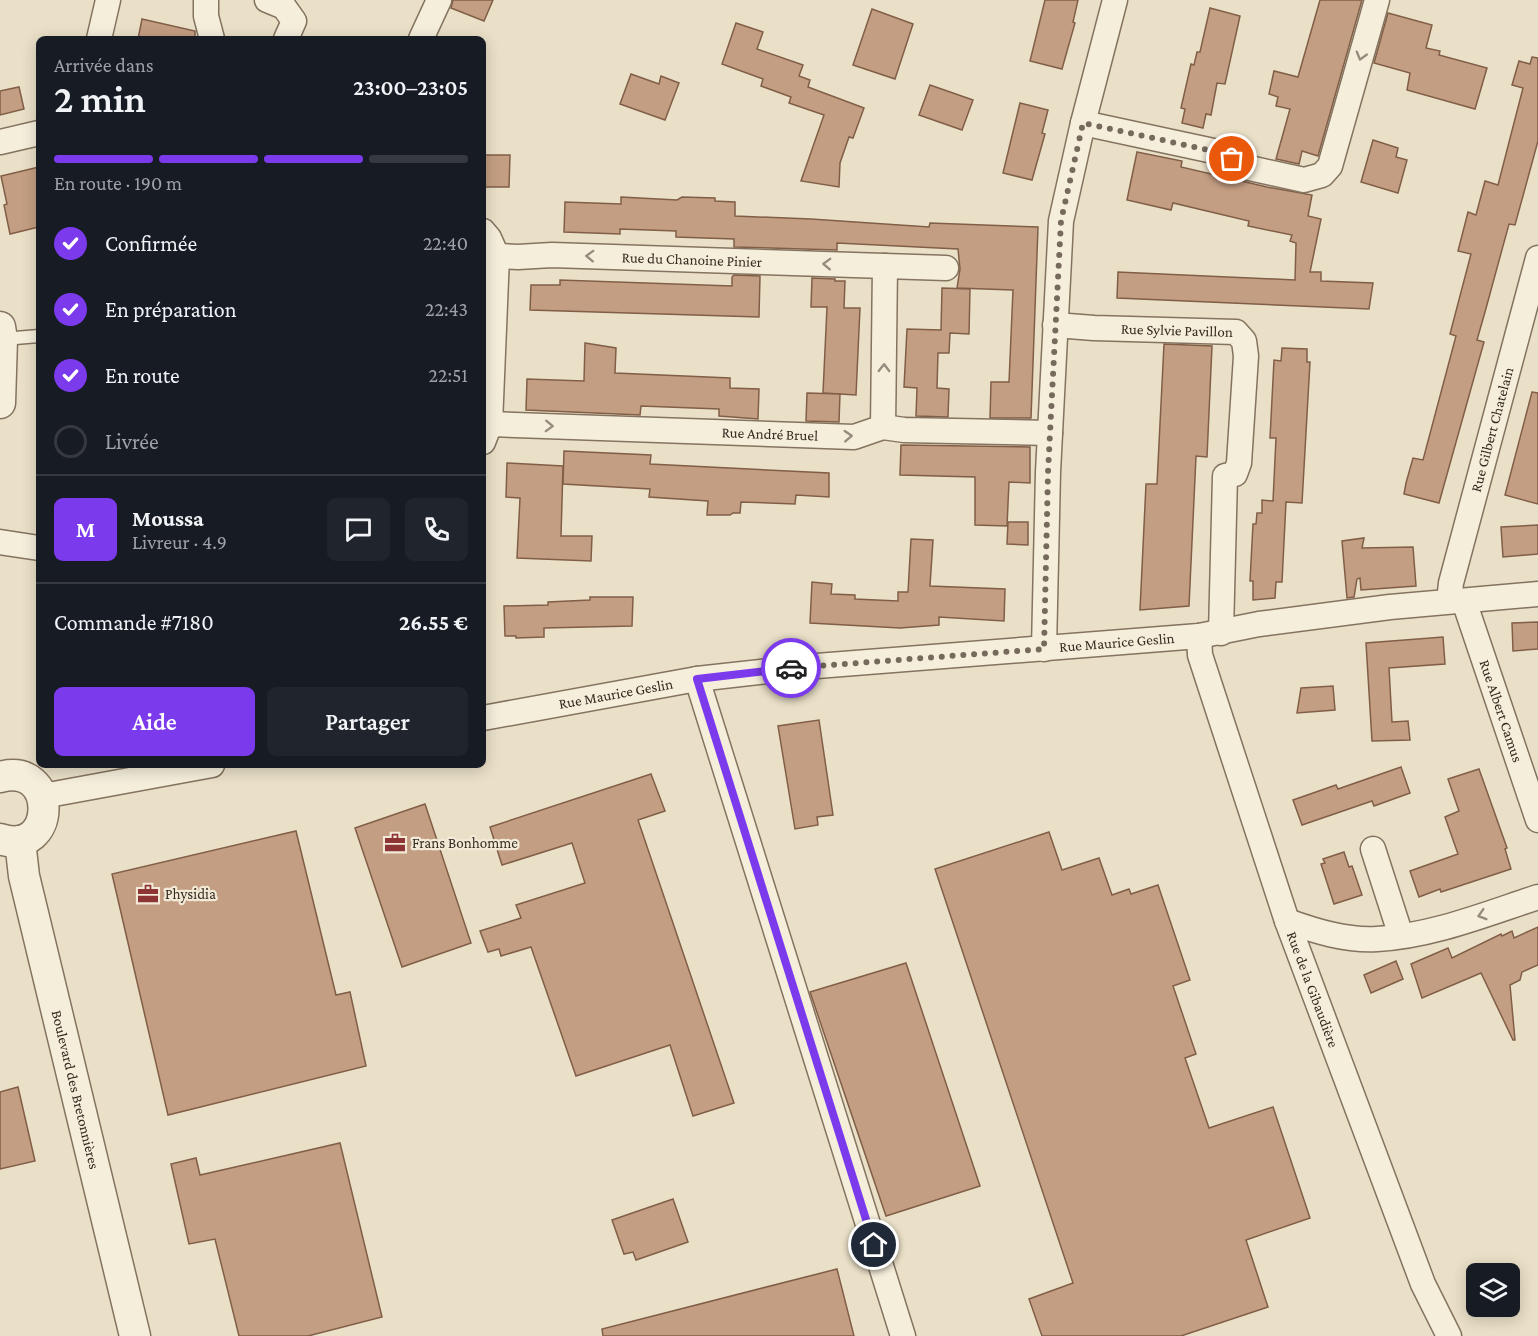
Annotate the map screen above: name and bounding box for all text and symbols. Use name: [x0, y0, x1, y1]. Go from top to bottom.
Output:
one-way arrow: [1356, 50, 1368, 61]
text: Arrivée dans: [54, 54, 154, 76]
text: 23:00–23:05: [353, 75, 468, 100]
text: 2 min: [54, 77, 146, 120]
pin: [1206, 133, 1257, 184]
icon: bag: [1215, 142, 1248, 175]
text: En route · 190 m: [54, 172, 182, 194]
icon: check: [54, 227, 87, 260]
text: Confirmée: [105, 231, 197, 256]
text: 22:40: [423, 232, 468, 254]
one-way arrow: [586, 249, 595, 262]
street label: Rue du Chanoine Pinier: [621, 249, 763, 270]
one-way arrow: [822, 258, 831, 270]
icon: check: [54, 293, 87, 326]
text: En préparation: [105, 297, 237, 322]
text: 22:43: [425, 298, 468, 320]
street label: Rue Sylvie Pavillon: [1121, 321, 1233, 340]
icon: check: [54, 359, 87, 392]
text: En route: [105, 363, 180, 388]
text: 22:51: [428, 364, 468, 386]
one-way arrow: [877, 364, 890, 373]
street label: Rue Gilbert Chatelain: [1468, 365, 1516, 494]
one-way arrow: [544, 420, 553, 433]
street label: Rue André Bruel: [721, 424, 818, 444]
text: Livrée: [105, 429, 159, 454]
one-way arrow: [844, 429, 853, 442]
button: chat: [327, 498, 390, 561]
button: phone: [405, 498, 468, 561]
text: Moussa: [132, 506, 204, 531]
text: M: [76, 517, 95, 542]
text: Livreur · 4.9: [132, 531, 227, 553]
text: Commande #7180: [54, 610, 214, 635]
text: 26.55 €: [399, 610, 468, 635]
street label: Rue Maurice Geslin: [1059, 630, 1175, 655]
courier: [761, 638, 821, 698]
icon: car: [775, 652, 808, 685]
street label: Rue Albert Camus: [1476, 658, 1526, 764]
street label: Rue Maurice Geslin: [557, 676, 674, 712]
button: Aide: [54, 687, 255, 756]
button: Partager: [267, 687, 468, 756]
office icon: Frans Bonhomme: [383, 831, 407, 855]
place label: Frans Bonhomme: [412, 835, 518, 851]
office icon: Physidia: [136, 882, 160, 906]
place label: Physidia: [165, 886, 216, 903]
one-way arrow: [1477, 908, 1488, 920]
street label: Rue de la Gibaudière: [1284, 929, 1342, 1050]
street label: Boulevard des Bretonnières: [49, 1008, 102, 1171]
pin: [848, 1219, 899, 1270]
icon: home: [857, 1228, 890, 1261]
map controls: [1466, 1263, 1520, 1317]
button: layers: [1466, 1263, 1520, 1317]

